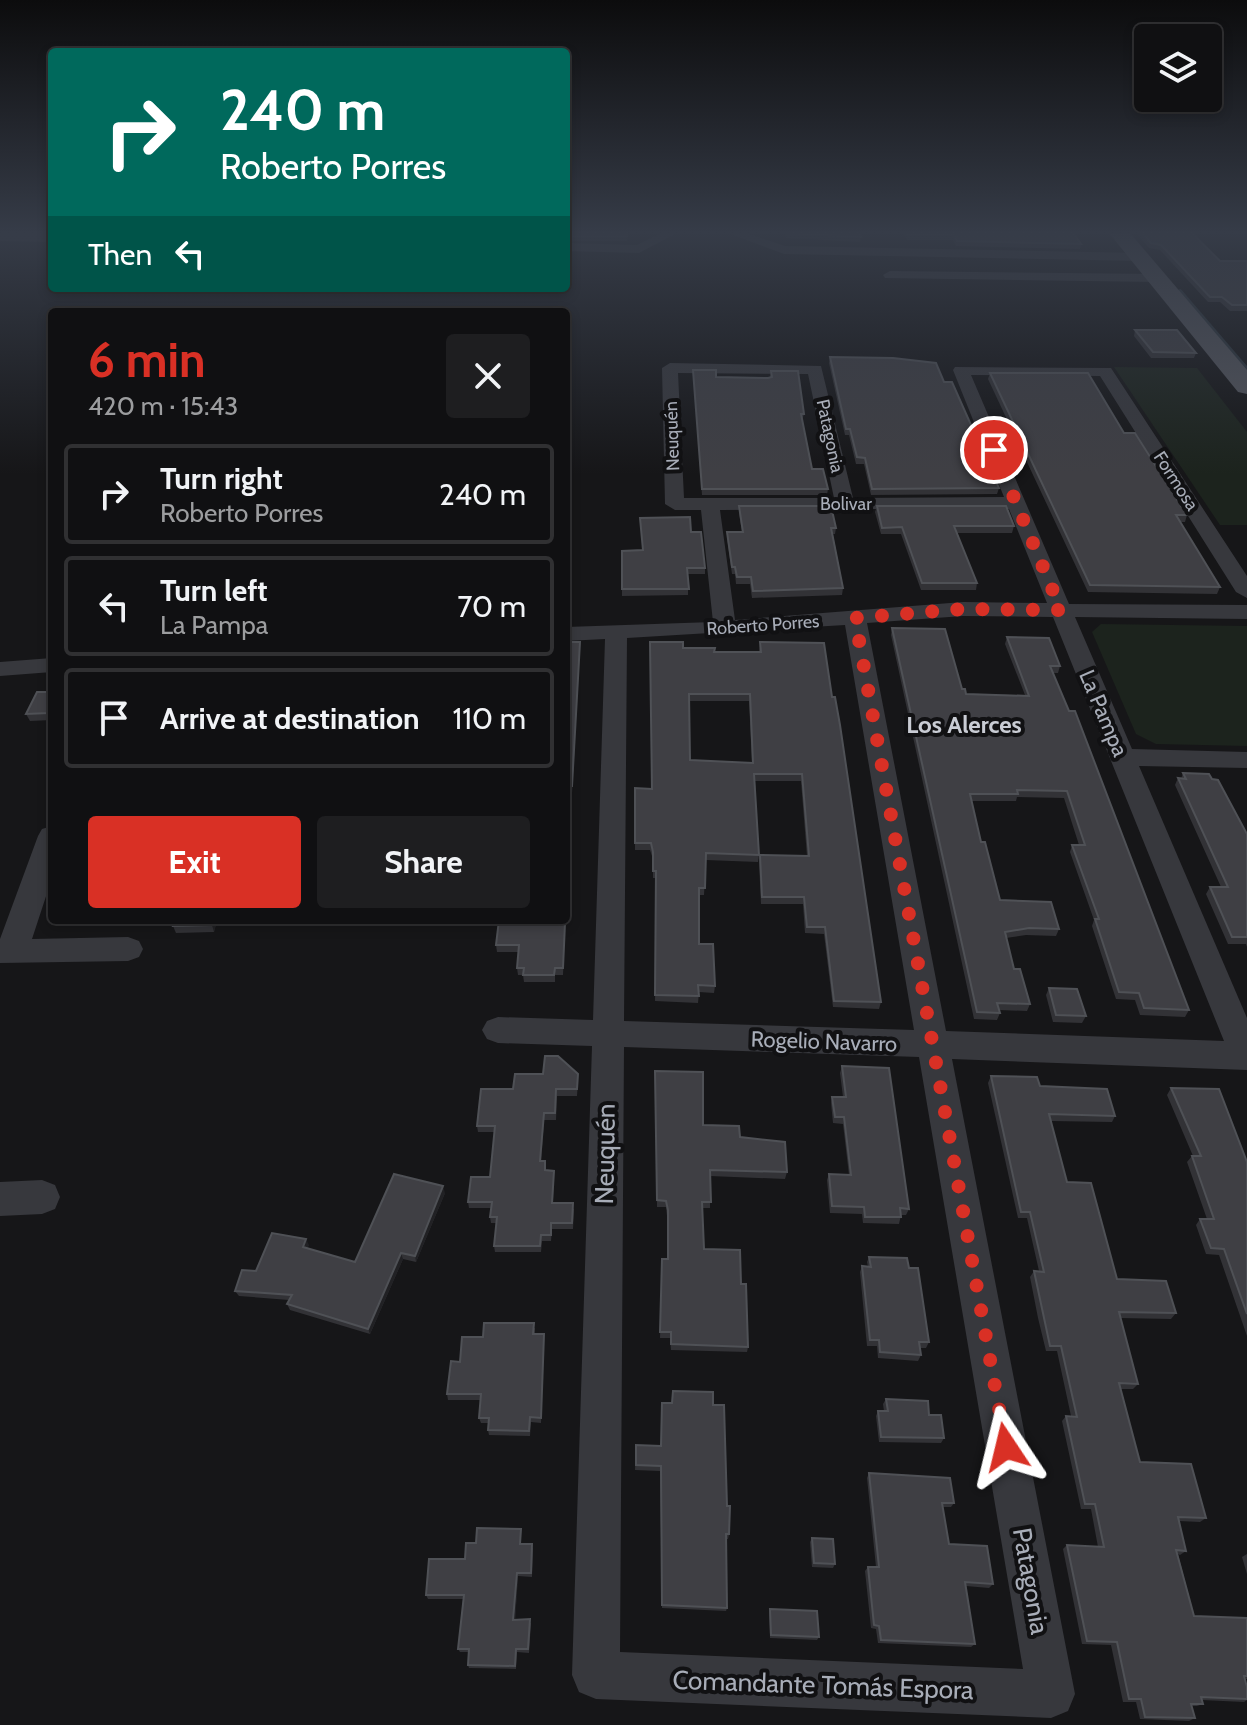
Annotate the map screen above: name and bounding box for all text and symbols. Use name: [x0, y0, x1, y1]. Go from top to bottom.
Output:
map controls: [1134, 24, 1222, 112]
button: layers: [1134, 24, 1222, 112]
text: 240 m: [220, 76, 385, 144]
icon: right: [88, 80, 192, 184]
text: Roberto Porres: [220, 144, 446, 188]
icon: left: [168, 232, 212, 276]
text: Then: [88, 236, 152, 273]
text: 6 min: [88, 331, 206, 389]
button: close: [446, 334, 530, 418]
text: 420 m · 15:43: [88, 390, 238, 422]
street label: Patagonia: [811, 397, 849, 475]
street label: Neuquén: [660, 401, 684, 471]
pin: [960, 416, 1028, 484]
icon: arrive: [972, 428, 1016, 472]
street label: Formosa: [1149, 447, 1203, 515]
text: Turn right: [160, 460, 283, 497]
icon: right: [92, 472, 136, 516]
text: 240 m: [439, 476, 526, 513]
street label: Bolivar: [820, 493, 872, 515]
text: Roberto Porres: [160, 497, 323, 529]
text: Turn left: [160, 572, 268, 609]
icon: left: [92, 584, 136, 628]
text: 70 m: [457, 588, 526, 625]
text: La Pampa: [160, 609, 268, 641]
street label: Roberto Porres: [706, 610, 820, 640]
street label: La Pampa: [1073, 666, 1134, 761]
icon: arrive: [92, 696, 136, 740]
text: Arrive at destination: [160, 700, 420, 737]
text: 110 m: [452, 700, 526, 737]
district label: Los Alerces: [906, 710, 1022, 739]
button: Exit: [88, 816, 301, 908]
button: Share: [317, 816, 530, 908]
street label: Rogelio Navarro: [750, 1025, 898, 1058]
street label: Neuquén: [588, 1103, 622, 1205]
position arrow: [964, 1405, 1048, 1489]
street label: Patagonia: [1006, 1525, 1056, 1637]
street label: Comandante Tomás Espora: [672, 1664, 975, 1706]

